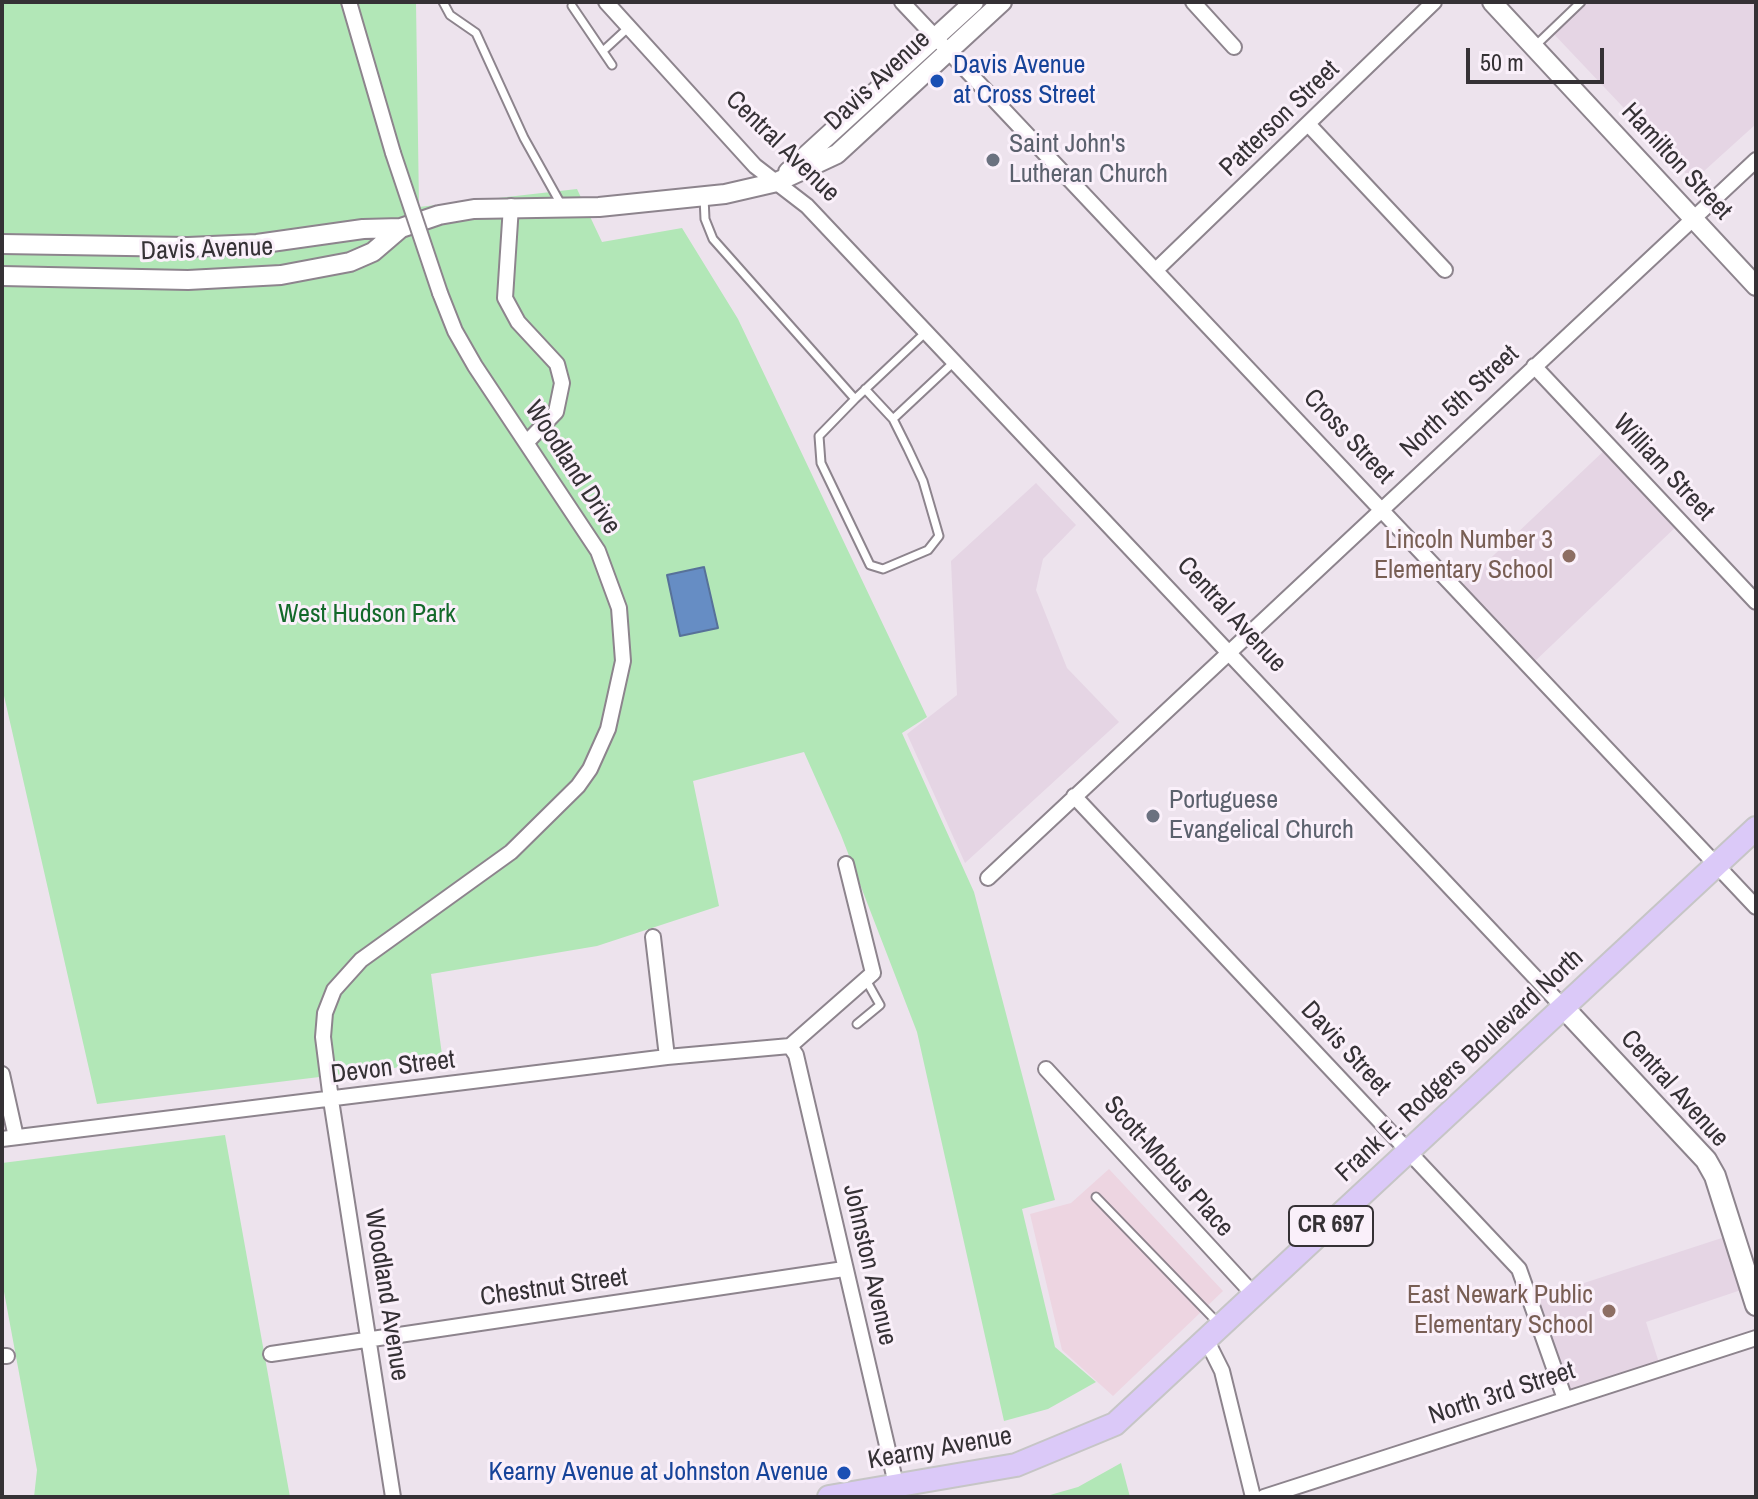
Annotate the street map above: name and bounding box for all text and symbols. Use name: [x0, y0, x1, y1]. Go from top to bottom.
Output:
street label: Davis Avenue: [819, 24, 937, 138]
scale bar: [1470, 32, 1608, 82]
text: 50 m: [1480, 46, 1524, 78]
place label: Davis Avenue at Cross Street: [953, 50, 1095, 112]
street label: Patterson Street: [1214, 54, 1346, 184]
marker: Davis Avenue at Cross Street: [928, 72, 946, 90]
street label: Central Avenue: [718, 85, 846, 209]
street label: Hamilton Street: [1614, 97, 1738, 227]
place label: Saint John's Lutheran Church: [1009, 129, 1168, 190]
marker: Saint John's Lutheran Church: [984, 151, 1002, 169]
street label: Davis Avenue: [140, 232, 274, 268]
street label: North 5th Street: [1394, 339, 1526, 465]
street label: Cross Street: [1296, 383, 1400, 491]
street label: Woodland Drive: [517, 396, 627, 540]
street label: William Street: [1606, 408, 1720, 528]
place label: Lincoln Number 3 Elementary School: [1374, 525, 1553, 586]
marker: Lincoln Number 3 Elementary School: [1560, 547, 1578, 565]
street label: Central Avenue: [1170, 551, 1292, 679]
park label: West Hudson Park: [278, 599, 456, 631]
place label: Portuguese Evangelical Church: [1169, 785, 1354, 846]
marker: Portuguese Evangelical Church: [1144, 807, 1162, 825]
street label: Frank E. Rodgers Boulevard North: [1330, 943, 1590, 1189]
street label: Davis Street: [1294, 995, 1396, 1103]
street label: Central Avenue: [1613, 1024, 1735, 1154]
street label: Devon Street: [329, 1045, 457, 1091]
street label: Scott-Mobus Place: [1097, 1090, 1239, 1244]
street label: Johnston Avenue: [835, 1181, 903, 1349]
road number: CR 697: [1289, 1206, 1373, 1246]
street label: Woodland Avenue: [357, 1207, 415, 1383]
street label: Chestnut Street: [478, 1262, 630, 1314]
place label: East Newark Public Elementary School: [1407, 1280, 1593, 1342]
marker: East Newark Public Elementary School: [1600, 1302, 1618, 1320]
street label: North 3rd Street: [1425, 1356, 1579, 1432]
street label: Kearny Avenue: [866, 1421, 1014, 1477]
place label: Kearny Avenue at Johnston Avenue: [489, 1457, 828, 1489]
marker: Kearny Avenue at Johnston Avenue: [835, 1464, 853, 1482]

